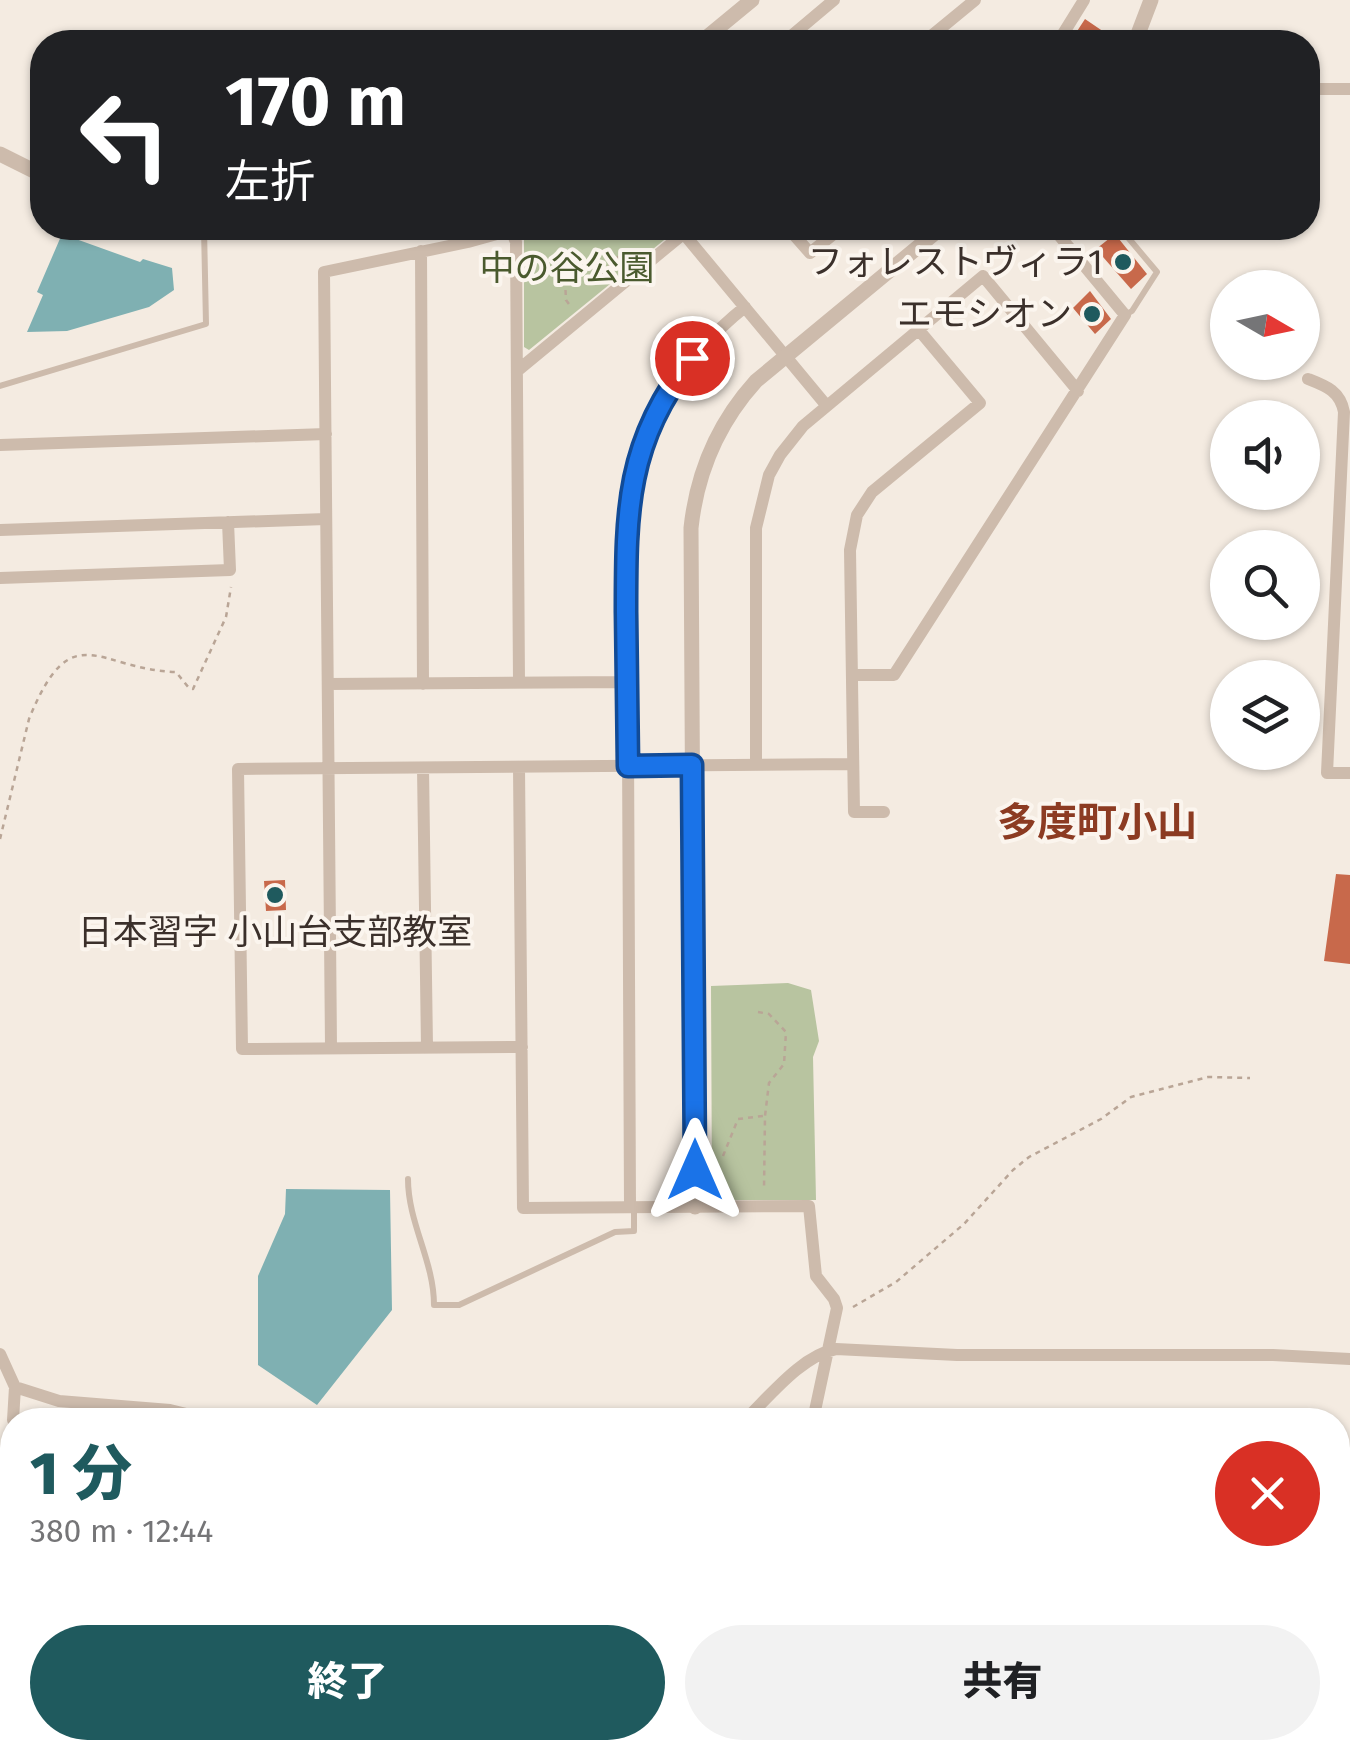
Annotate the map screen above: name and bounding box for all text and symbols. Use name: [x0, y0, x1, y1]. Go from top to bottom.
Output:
text: 170 m: [225, 60, 406, 144]
icon: left: [60, 70, 190, 200]
text: 左折: [225, 155, 315, 209]
place label: フォレストヴィラ1: [808, 241, 1103, 283]
park label: 中の谷公園: [479, 247, 655, 289]
marker: フォレストヴィラ1: [1112, 251, 1134, 273]
north arrow: [1210, 270, 1320, 380]
map controls: [1210, 270, 1320, 770]
place label: エモシオン: [897, 293, 1072, 335]
marker: エモシオン: [1081, 303, 1103, 325]
pin: [650, 316, 735, 401]
icon: arrive: [665, 331, 720, 386]
button: sound: [1210, 400, 1320, 510]
button: search: [1210, 530, 1320, 640]
button: layers: [1210, 660, 1320, 770]
district label: 多度町小山: [997, 799, 1197, 847]
marker: 日本習字 小山台支部教室: [264, 884, 286, 906]
place label: 日本習字 小山台支部教室: [78, 911, 472, 953]
position arrow: [643, 1118, 747, 1222]
text: 1 分: [30, 1438, 132, 1510]
button: close: [1215, 1441, 1320, 1546]
text: 380 m · 12:44: [30, 1512, 213, 1550]
button: 終了: [30, 1625, 665, 1740]
button: 共有: [685, 1625, 1320, 1740]

